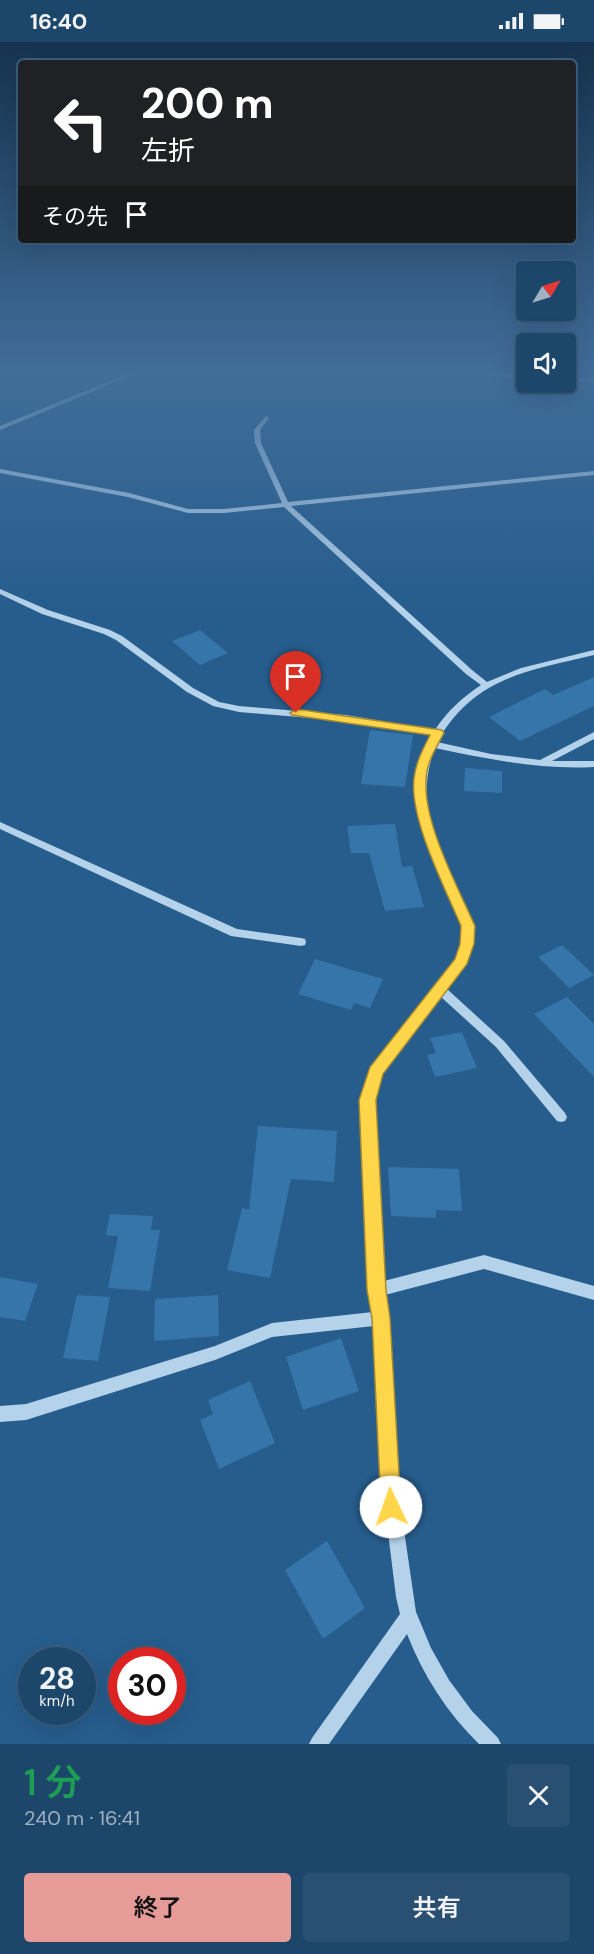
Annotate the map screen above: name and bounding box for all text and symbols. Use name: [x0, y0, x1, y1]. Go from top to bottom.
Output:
text: 16:40: [30, 7, 87, 36]
text: 200 m: [141, 76, 274, 131]
icon: left: [42, 84, 120, 162]
text: 左折: [141, 133, 195, 168]
icon: arrive: [120, 198, 153, 231]
text: その先: [42, 202, 108, 231]
north arrow: [516, 261, 576, 321]
map controls: [516, 261, 576, 393]
button: sound: [516, 333, 576, 393]
pin: [270, 651, 321, 713]
icon: arrive: [279, 660, 312, 693]
position arrow: [359, 1475, 423, 1539]
speed limit sign: 30: [108, 1647, 186, 1725]
text: 28: [39, 1659, 75, 1698]
text: km/h: [39, 1691, 75, 1711]
text: 1 分: [24, 1759, 81, 1806]
button: close: [507, 1764, 570, 1827]
text: 240 m · 16:41: [24, 1805, 140, 1831]
button: 終了: [24, 1873, 291, 1942]
button: 共有: [303, 1873, 570, 1942]

